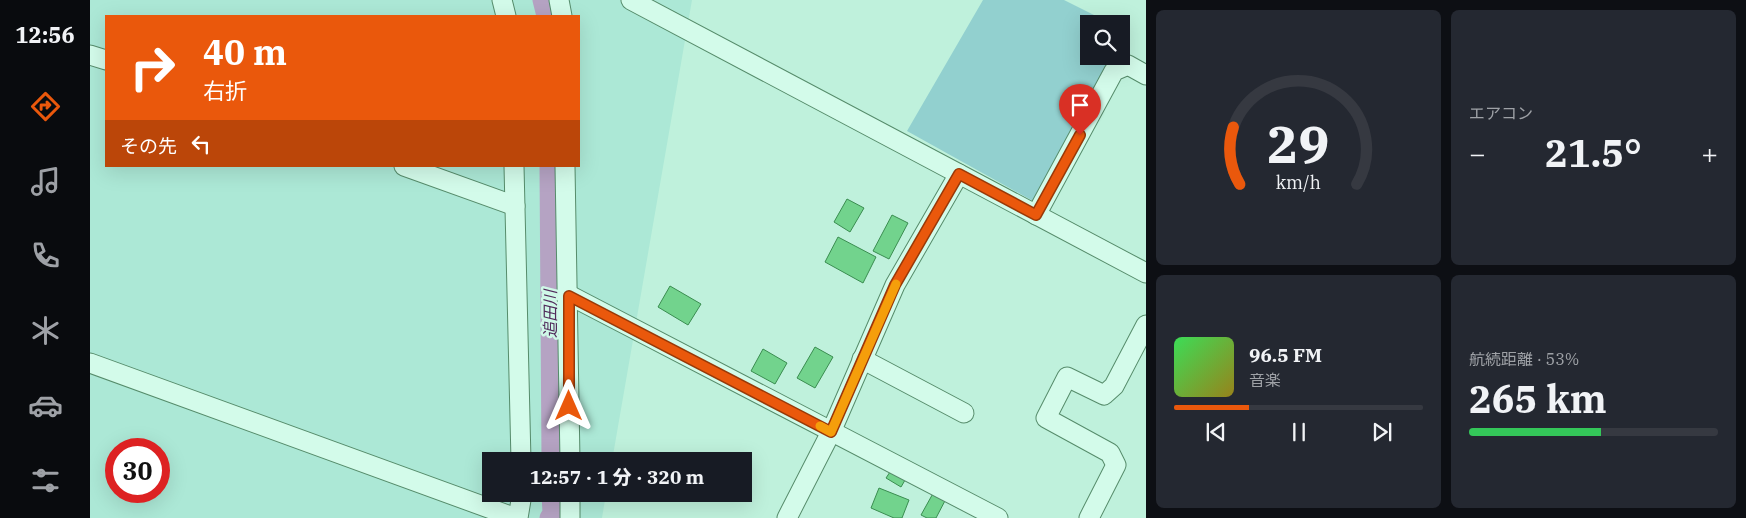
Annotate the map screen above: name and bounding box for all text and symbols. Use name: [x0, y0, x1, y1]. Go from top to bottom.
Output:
map controls: [1080, 15, 1130, 65]
button: search: [1080, 15, 1130, 65]
text: 12:56: [15, 20, 75, 49]
text: 40 m: [203, 29, 287, 75]
icon: right: [120, 35, 185, 100]
text: 右折: [203, 76, 247, 105]
pin: [1059, 84, 1101, 135]
icon: directions: [28, 89, 63, 124]
icon: arrive: [1066, 91, 1094, 119]
text: エアコン: [1469, 103, 1533, 123]
text: 29: [1267, 110, 1330, 177]
text: 21.5°: [1545, 128, 1642, 177]
icon: left: [187, 130, 215, 158]
text: その先: [120, 134, 177, 158]
text: −: [1469, 135, 1486, 172]
text: +: [1701, 135, 1718, 172]
icon: music: [28, 164, 63, 199]
text: km/h: [1276, 171, 1321, 194]
icon: phone: [28, 238, 63, 273]
water label: 追田川: [540, 288, 560, 338]
icon: climate: [28, 313, 63, 348]
text: 96.5 FM: [1249, 343, 1322, 367]
text: 航続距離 · 53%: [1469, 349, 1579, 369]
text: 音楽: [1249, 370, 1281, 390]
text: 265 km: [1469, 374, 1607, 423]
position arrow: [542, 379, 594, 431]
icon: car: [28, 388, 63, 423]
icon: previous: [1202, 418, 1230, 446]
icon: pause: [1285, 418, 1313, 446]
icon: next: [1368, 418, 1396, 446]
speed limit sign: 30: [105, 438, 170, 503]
icon: filters: [28, 463, 63, 498]
text: 12:57 · 1 分 · 320 m: [530, 465, 704, 489]

